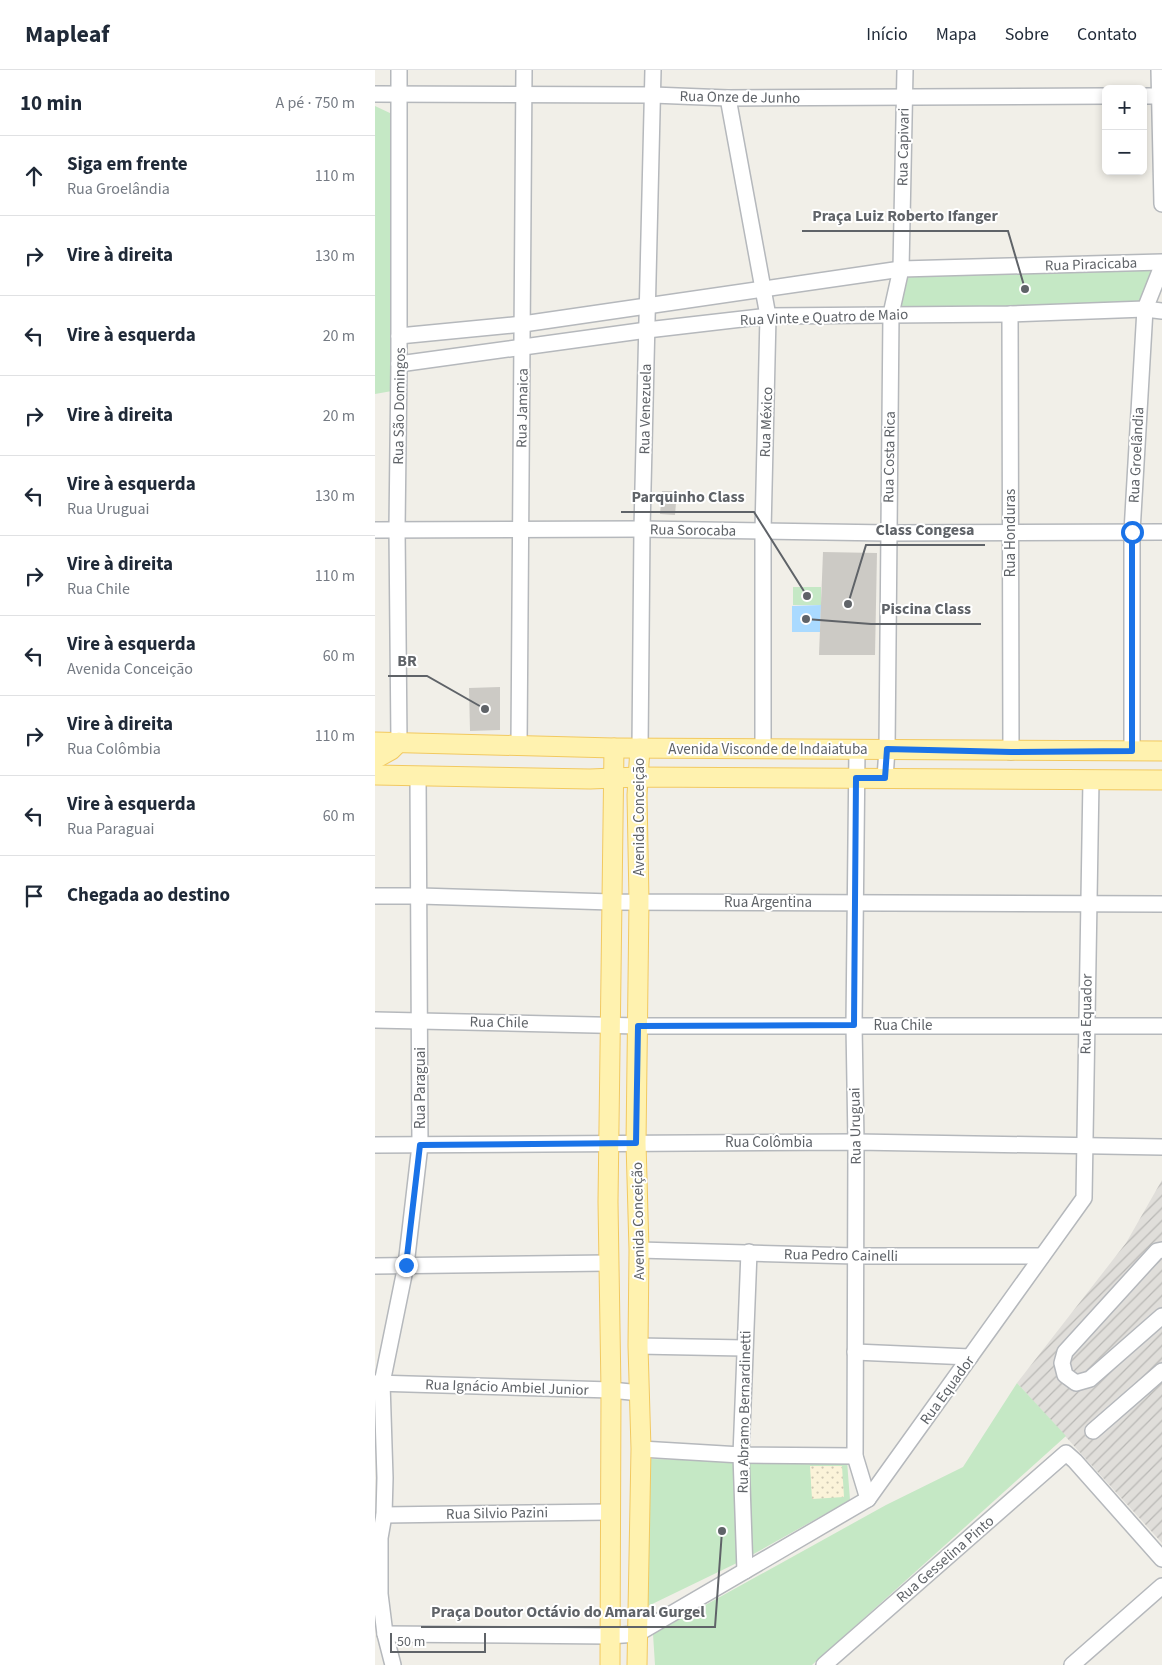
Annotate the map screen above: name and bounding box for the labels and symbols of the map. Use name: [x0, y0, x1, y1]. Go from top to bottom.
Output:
street label: Rua Onze de Junho: [679, 86, 801, 109]
street label: Rua Capivari: [892, 108, 915, 186]
callout: Praça Luiz Roberto Ifanger: [802, 200, 1008, 231]
text: Praça Luiz Roberto Ifanger: [812, 205, 998, 227]
street label: Rua Piracicaba: [1045, 252, 1137, 277]
street label: Rua Vinte e Quatro de Maio: [739, 304, 909, 331]
street label: Rua São Domingos: [388, 347, 411, 465]
street label: Rua Venezuela: [634, 363, 657, 455]
street label: Rua Jamaica: [511, 368, 534, 448]
street label: Rua México: [755, 386, 778, 458]
street label: Rua Groelândia: [1123, 406, 1150, 504]
street label: Rua Costa Rica: [878, 411, 901, 503]
callout: Parquinho Class: [621, 481, 754, 512]
text: Parquinho Class: [631, 486, 745, 508]
street label: Rua Honduras: [1000, 489, 1021, 577]
callout: Class Congesa: [866, 514, 985, 545]
street label: Rua Sorocaba: [650, 519, 736, 542]
text: Class Congesa: [875, 519, 975, 541]
route start: [1121, 521, 1144, 544]
callout: Piscina Class: [871, 593, 981, 624]
text: Piscina Class: [881, 598, 971, 620]
callout: BR: [388, 645, 427, 676]
text: BR: [397, 650, 417, 672]
street label: Avenida Visconde de Indaiatuba: [668, 739, 868, 760]
street label: Avenida Conceição: [629, 758, 650, 876]
street label: Rua Argentina: [724, 892, 812, 913]
street label: Rua Equador: [1075, 973, 1098, 1055]
street label: Rua Chile: [469, 1011, 529, 1034]
street label: Rua Chile: [874, 1015, 932, 1036]
street label: Rua Paraguai: [410, 1047, 431, 1129]
street label: Rua Uruguai: [844, 1087, 867, 1165]
street label: Rua Colômbia: [725, 1132, 813, 1153]
street label: Avenida Conceição: [627, 1162, 650, 1280]
street label: Rua Pedro Cainelli: [784, 1244, 898, 1267]
route end: [395, 1254, 418, 1277]
street label: Rua Abramo Bernardinetti: [733, 1330, 756, 1494]
street label: Rua Equador: [915, 1351, 980, 1429]
street label: Rua Ignácio Ambiel Junior: [425, 1374, 590, 1401]
street label: Rua Silvio Pazini: [446, 1502, 548, 1525]
street label: Rua Gesselina Pinto: [892, 1511, 999, 1608]
callout: Praça Doutor Octávio do Amaral Gurgel: [421, 1596, 715, 1627]
text: Praça Doutor Octávio do Amaral Gurgel: [431, 1601, 705, 1623]
scale bar: [390, 1630, 486, 1653]

